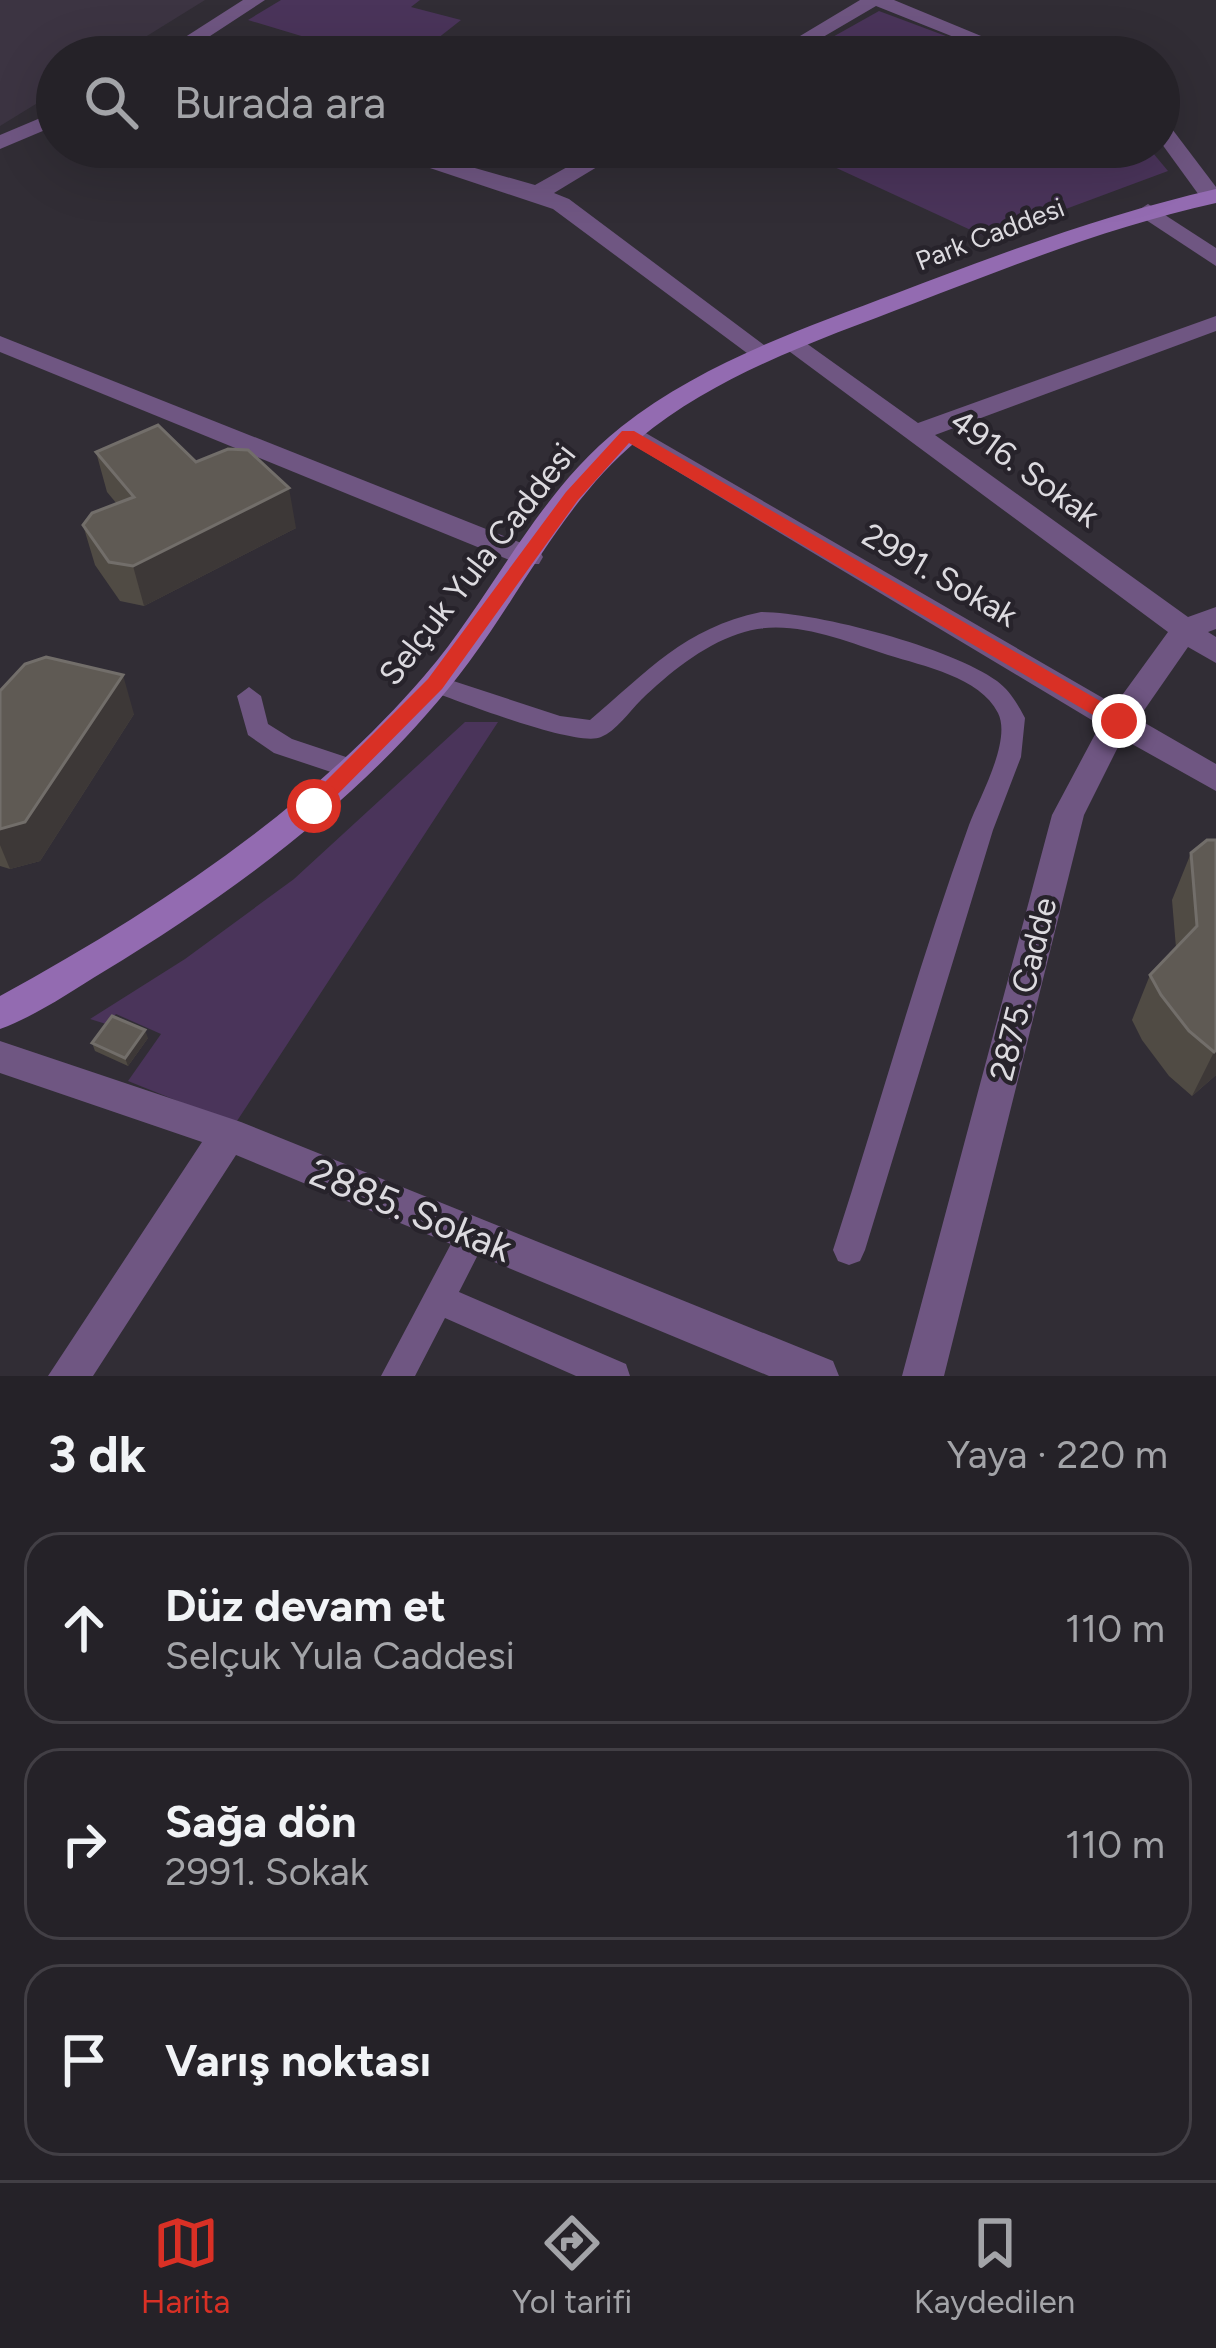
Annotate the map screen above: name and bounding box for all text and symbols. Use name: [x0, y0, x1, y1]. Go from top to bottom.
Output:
search box: [36, 36, 1180, 168]
icon: search: [78, 69, 144, 135]
text: Burada ara: [174, 75, 386, 129]
street label: Park Caddesi: [911, 191, 1069, 277]
street label: 4916. Sokak: [943, 401, 1107, 535]
street label: Selçuk Yula Caddesi: [371, 435, 583, 693]
street label: 2991. Sokak: [856, 515, 1024, 635]
route end: [1092, 694, 1146, 748]
route start: [287, 779, 341, 833]
street label: 2875. Cadde: [981, 893, 1065, 1085]
street label: 2885. Sokak: [303, 1148, 519, 1272]
text: 3 dk: [48, 1424, 146, 1485]
text: Yaya · 220 m: [947, 1431, 1168, 1478]
text: Düz devam et: [165, 1578, 446, 1632]
icon: ahead: [51, 1595, 117, 1661]
text: 110 m: [1065, 1605, 1165, 1652]
text: Selçuk Yula Caddesi: [165, 1632, 515, 1679]
text: Sağa dön: [165, 1794, 357, 1848]
icon: right: [51, 1811, 117, 1877]
text: 110 m: [1065, 1821, 1165, 1868]
text: 2991. Sokak: [165, 1848, 369, 1895]
icon: arrive: [51, 2027, 117, 2093]
text: Varış noktası: [165, 2033, 431, 2087]
tab: Harita: [141, 2210, 230, 2321]
tab: Yol tarifi: [512, 2210, 632, 2321]
tab: Kaydedilen: [914, 2210, 1075, 2321]

